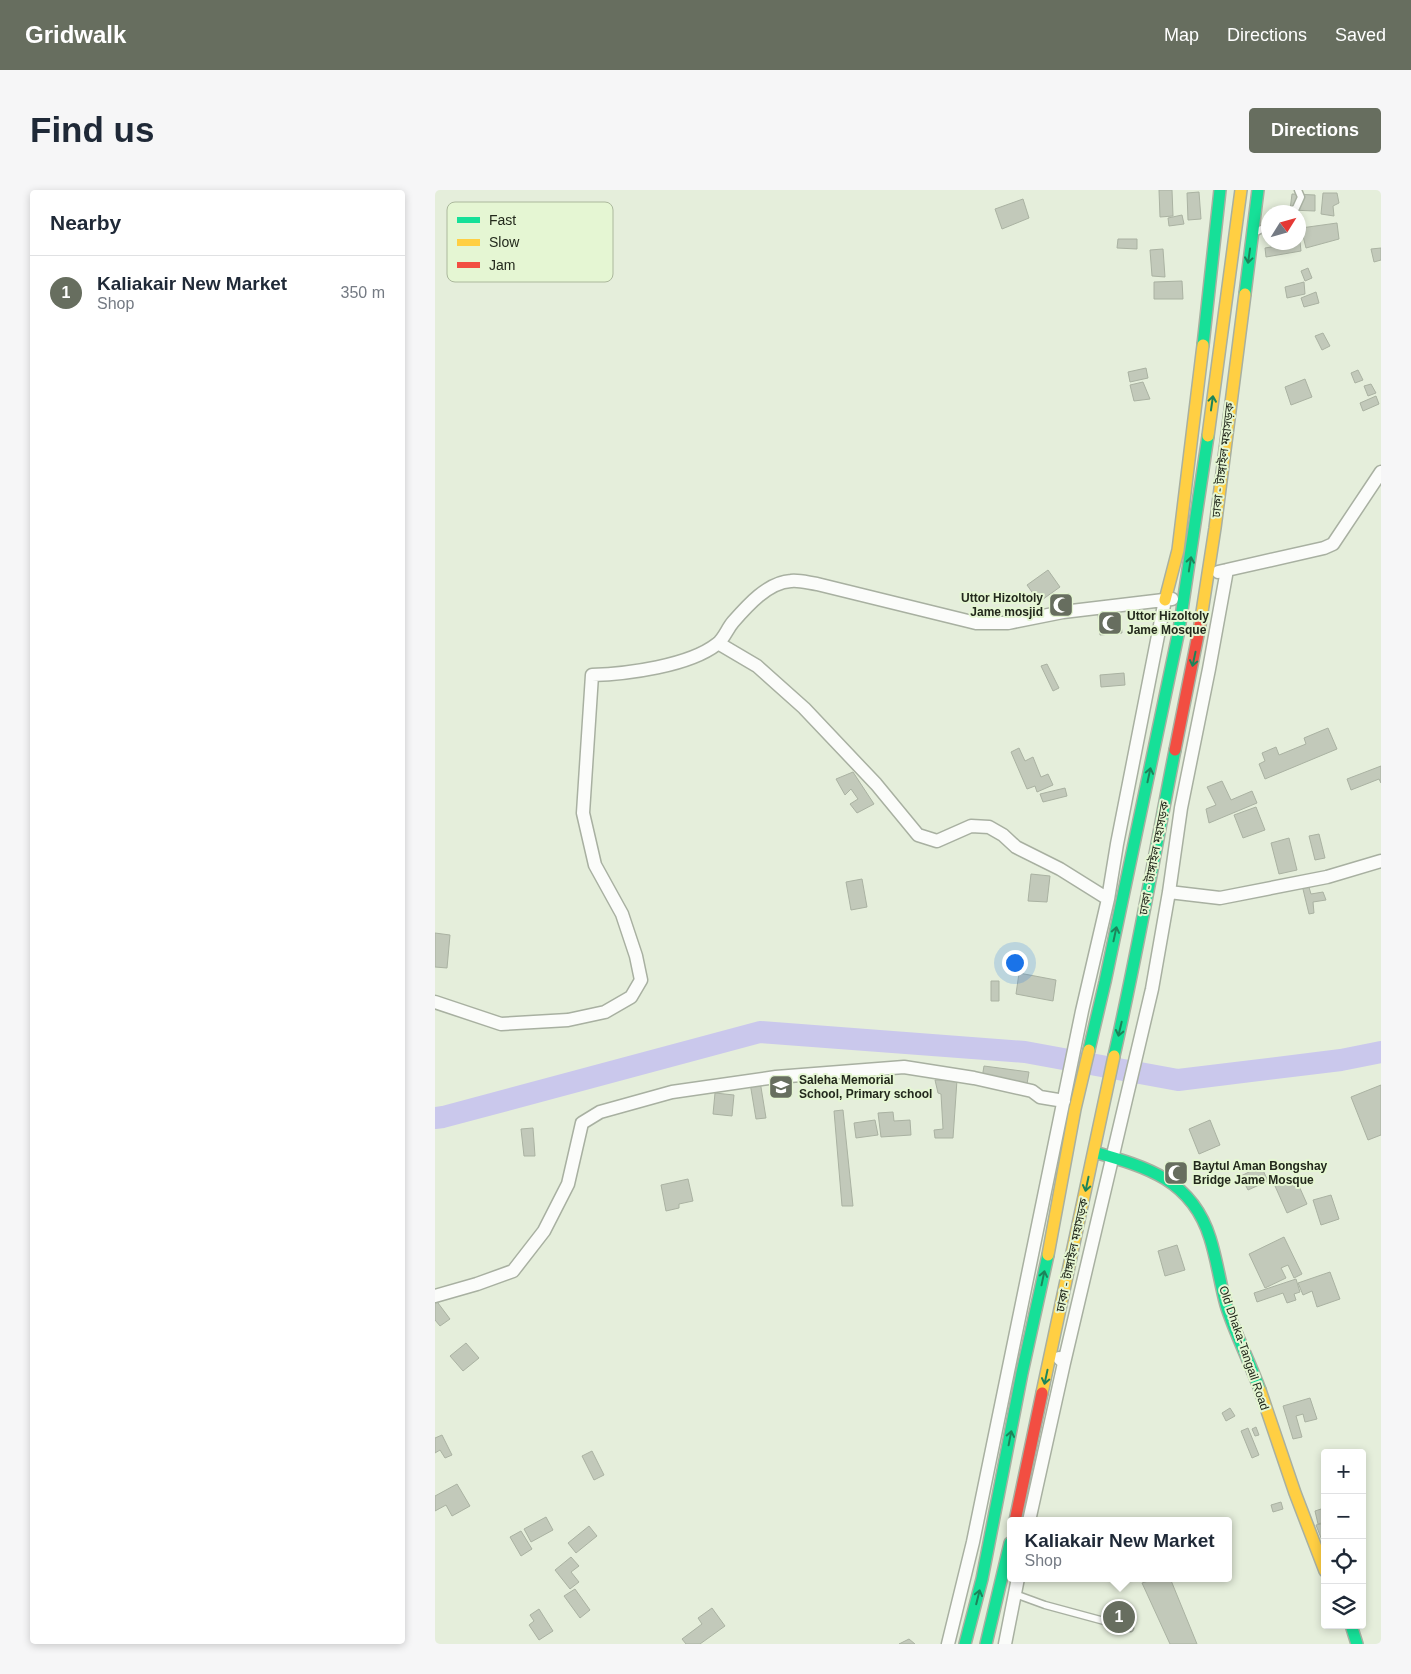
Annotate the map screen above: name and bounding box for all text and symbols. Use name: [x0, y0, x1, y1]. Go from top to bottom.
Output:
text: Gridwalk: [25, 21, 126, 48]
text: Map: [1164, 25, 1199, 45]
text: Directions: [1227, 25, 1307, 45]
text: Saved: [1335, 25, 1386, 45]
button: Directions: [1249, 108, 1381, 153]
text: Find us: [30, 110, 154, 149]
legend: [447, 202, 613, 282]
north arrow: [1261, 205, 1306, 250]
text: Nearby: [50, 211, 121, 234]
text: Fast: [489, 212, 516, 228]
text: Slow: [489, 234, 520, 250]
one-way arrow: [1244, 247, 1254, 263]
text: Jam: [489, 257, 515, 273]
text: Kaliakair New Market: [97, 273, 287, 294]
text: 1: [62, 284, 70, 301]
text: 350 m: [341, 284, 385, 301]
text: Shop: [97, 295, 134, 312]
one-way arrow: [1207, 396, 1217, 412]
street label: ঢাকা - টাঙ্গাইল মহাসড়ক: [1208, 401, 1237, 519]
one-way arrow: [1185, 557, 1195, 573]
place label: Uttor Hizoltoly Jame mosjid: [961, 591, 1043, 619]
mosque icon: Uttor Hizoltoly Jame mosjid: [1048, 592, 1074, 618]
place label: Uttor Hizoltoly Jame Mosque: [1127, 609, 1209, 637]
mosque icon: Uttor Hizoltoly Jame Mosque: [1097, 610, 1123, 636]
one-way arrow: [1188, 651, 1198, 667]
one-way arrow: [1145, 768, 1154, 784]
street label: ঢাকা - টাঙ্গাইল মহাসড়ক: [1135, 799, 1172, 917]
one-way arrow: [1111, 927, 1120, 943]
your location: [1002, 950, 1028, 976]
one-way arrow: [1115, 1021, 1124, 1037]
place label: Saleha Memorial School, Primary school: [799, 1073, 932, 1101]
school or university icon: Saleha Memorial School, Primary school: [768, 1074, 794, 1100]
place label: Baytul Aman Bongshay Bridge Jame Mosque: [1193, 1159, 1328, 1187]
mosque icon: Baytul Aman Bongshay Bridge Jame Mosque: [1163, 1160, 1189, 1186]
one-way arrow: [1082, 1175, 1091, 1191]
street label: ঢাকা - টাঙ্গাইল মহাসড়ক: [1052, 1196, 1091, 1314]
one-way arrow: [1039, 1271, 1048, 1287]
street label: Old Dhaka-Tangail Road: [1216, 1284, 1272, 1412]
one-way arrow: [1041, 1369, 1050, 1385]
one-way arrow: [1006, 1430, 1015, 1446]
map controls: [1321, 1449, 1366, 1629]
button: +: [1321, 1449, 1366, 1494]
button: −: [1321, 1494, 1366, 1539]
popup: [1007, 1517, 1232, 1582]
text: Kaliakair New Market: [1024, 1530, 1215, 1551]
button: locate: [1321, 1539, 1366, 1584]
text: Shop: [1024, 1552, 1062, 1569]
button: layers: [1321, 1584, 1366, 1629]
one-way arrow: [973, 1589, 983, 1605]
pin: 1: [1103, 1598, 1135, 1636]

